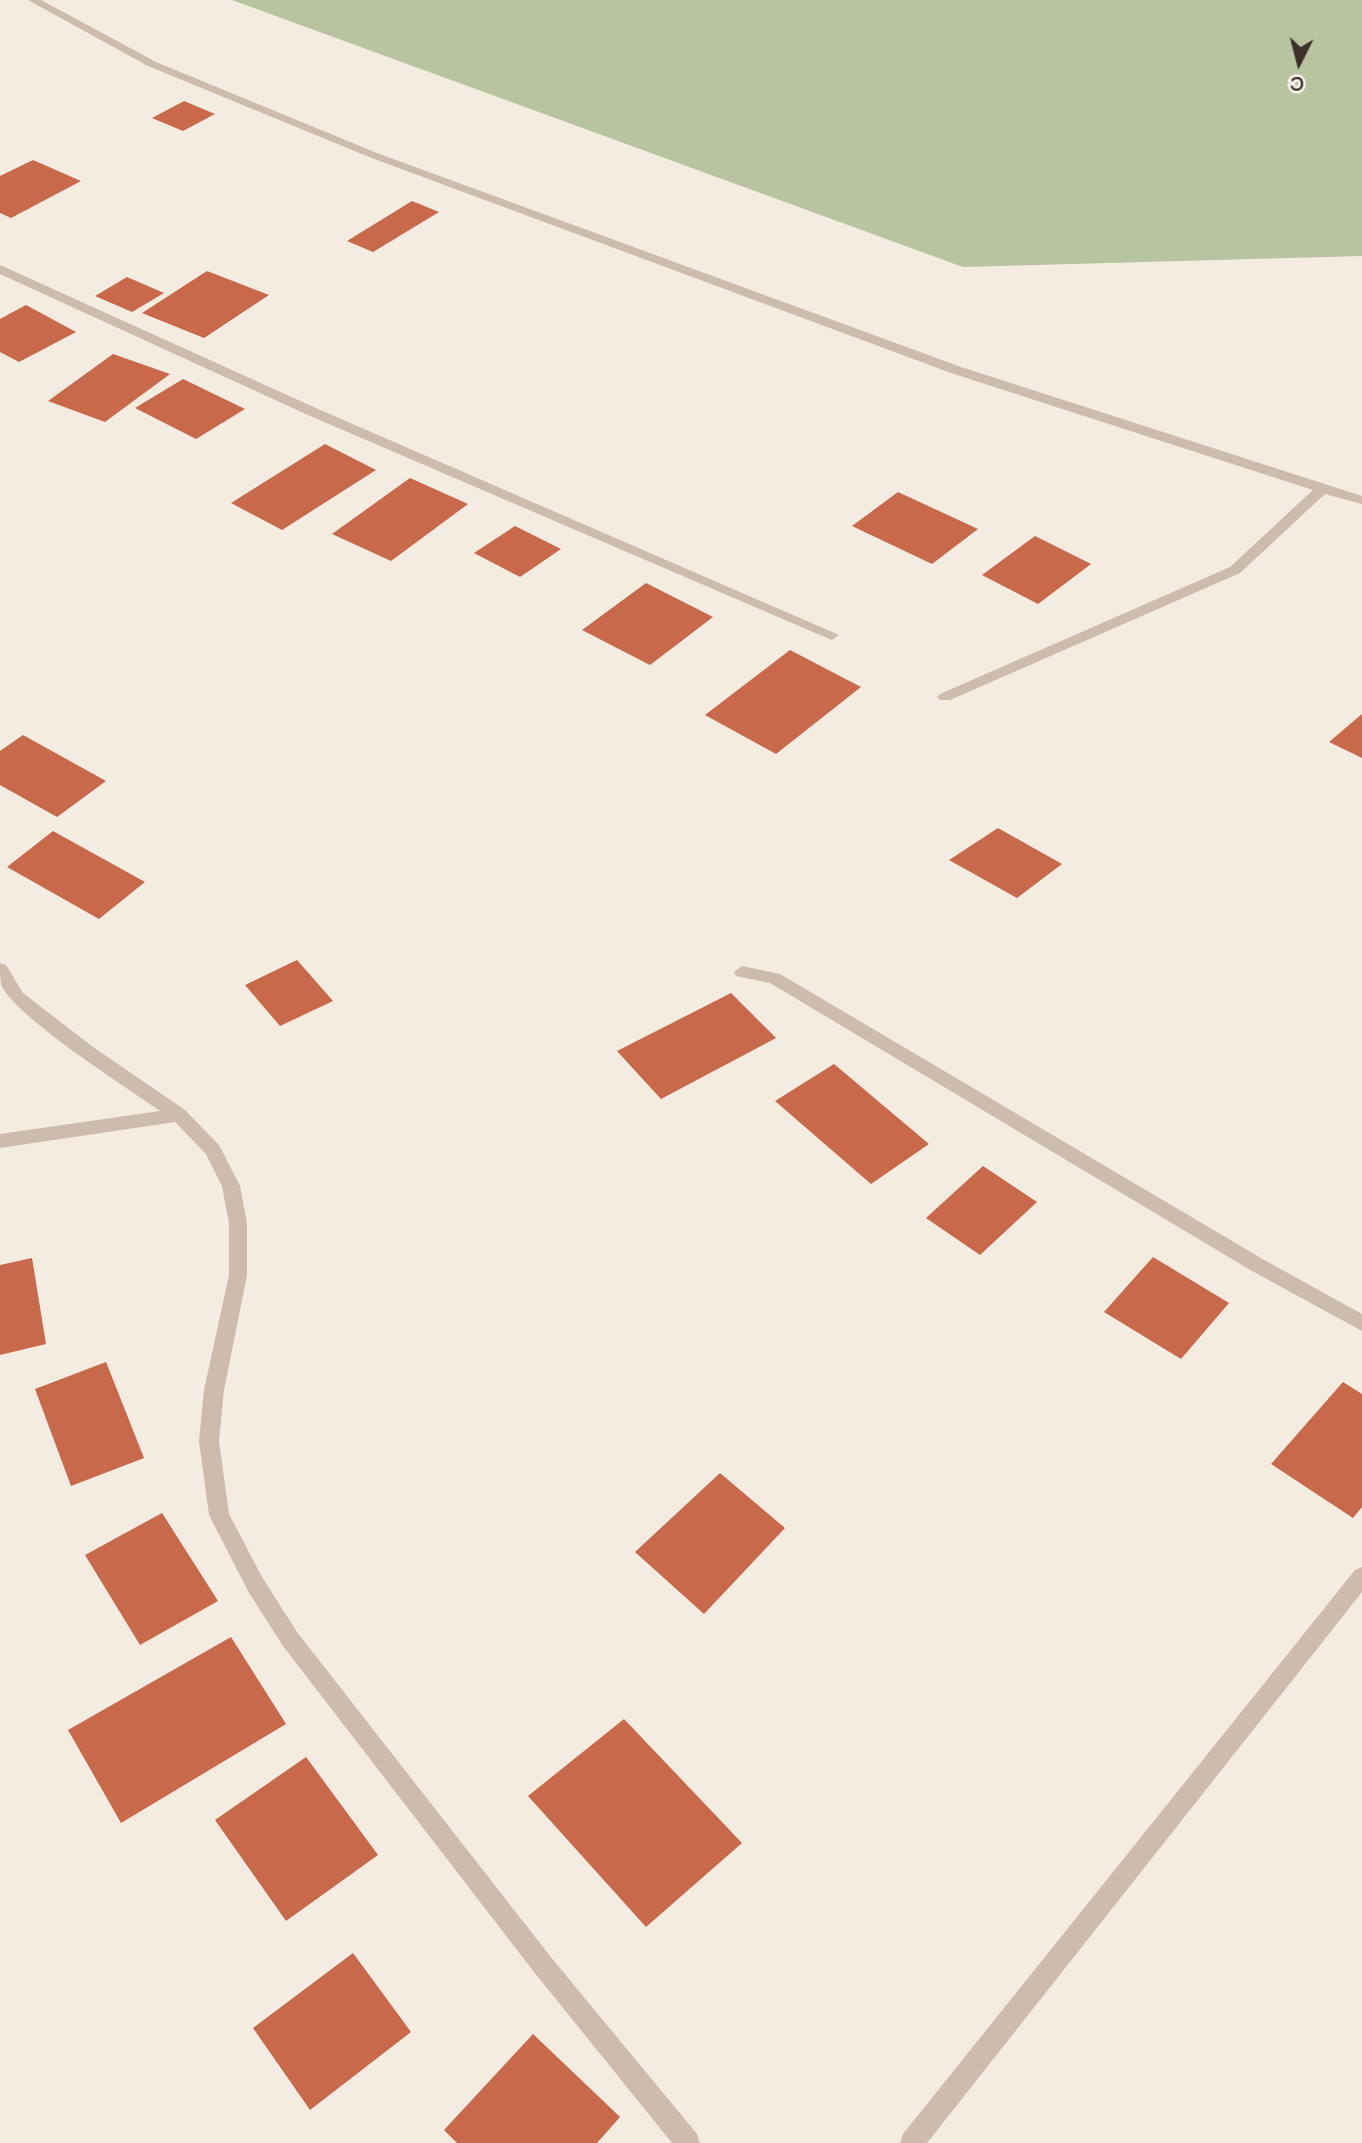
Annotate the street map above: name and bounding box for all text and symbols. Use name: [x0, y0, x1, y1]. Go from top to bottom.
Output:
north arrow: [1264, 28, 1334, 98]
text: С: [1288, 70, 1305, 98]

